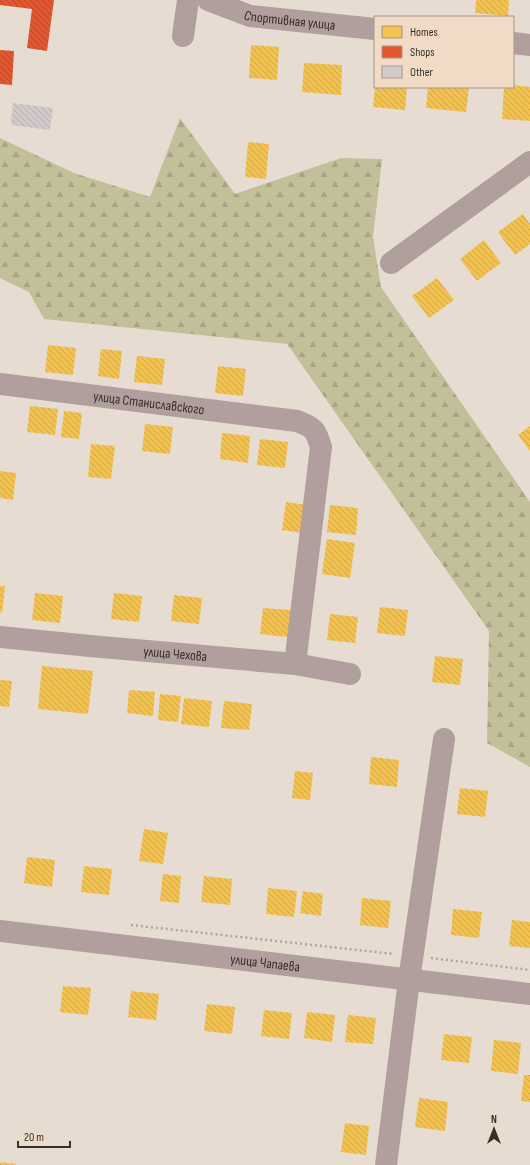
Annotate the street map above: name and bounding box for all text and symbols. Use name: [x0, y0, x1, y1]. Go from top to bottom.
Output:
street label: Спортивная улица: [242, 7, 336, 34]
legend: [374, 16, 514, 88]
text: Homes: [410, 25, 438, 40]
text: Shops: [410, 45, 435, 60]
text: Other: [410, 65, 434, 80]
street label: улица Станиславского: [92, 388, 206, 418]
street label: улица Чехова: [143, 643, 208, 665]
street label: улица Чапаева: [229, 950, 301, 976]
north arrow: [474, 1109, 514, 1149]
text: N: [491, 1113, 497, 1126]
scale bar: [18, 1123, 70, 1149]
text: 20 m: [24, 1130, 44, 1145]

